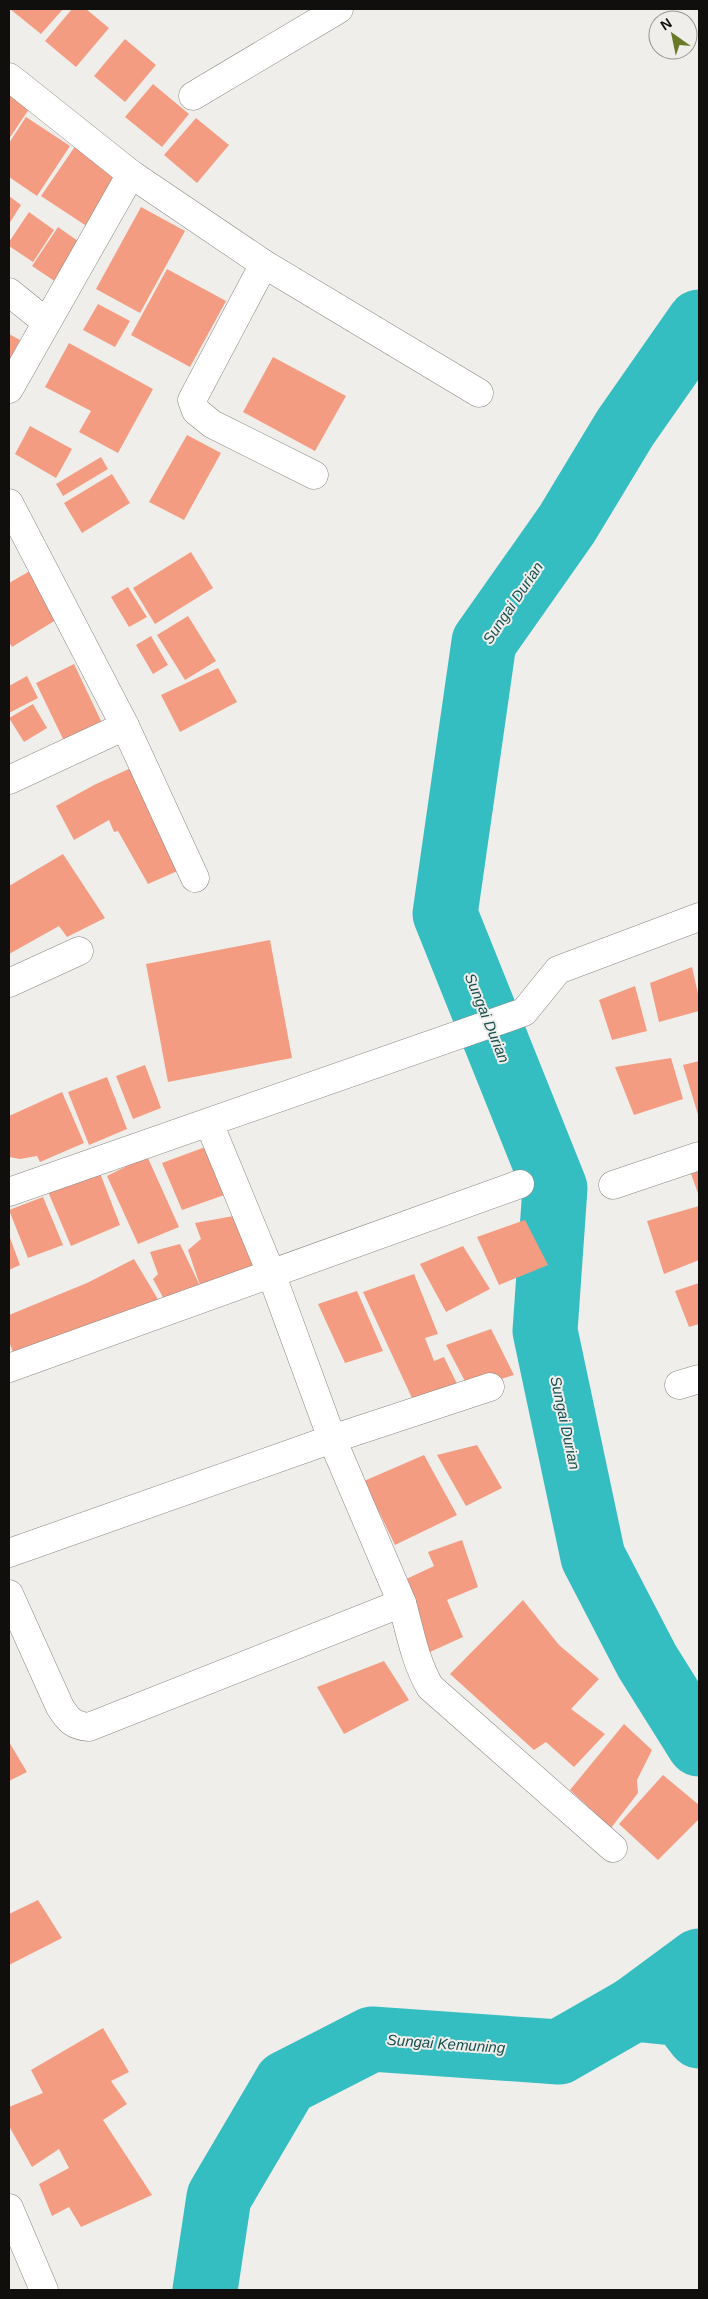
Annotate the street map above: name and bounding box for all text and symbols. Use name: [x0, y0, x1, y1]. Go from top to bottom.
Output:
north arrow: [648, 10, 698, 60]
text: N: [657, 15, 675, 34]
water label: Sungai Durian: [479, 559, 546, 647]
water label: Sungai Durian: [462, 971, 513, 1065]
water label: Sungai Durian: [547, 1375, 584, 1471]
water label: Sungai Kemuning: [386, 2031, 506, 2056]

